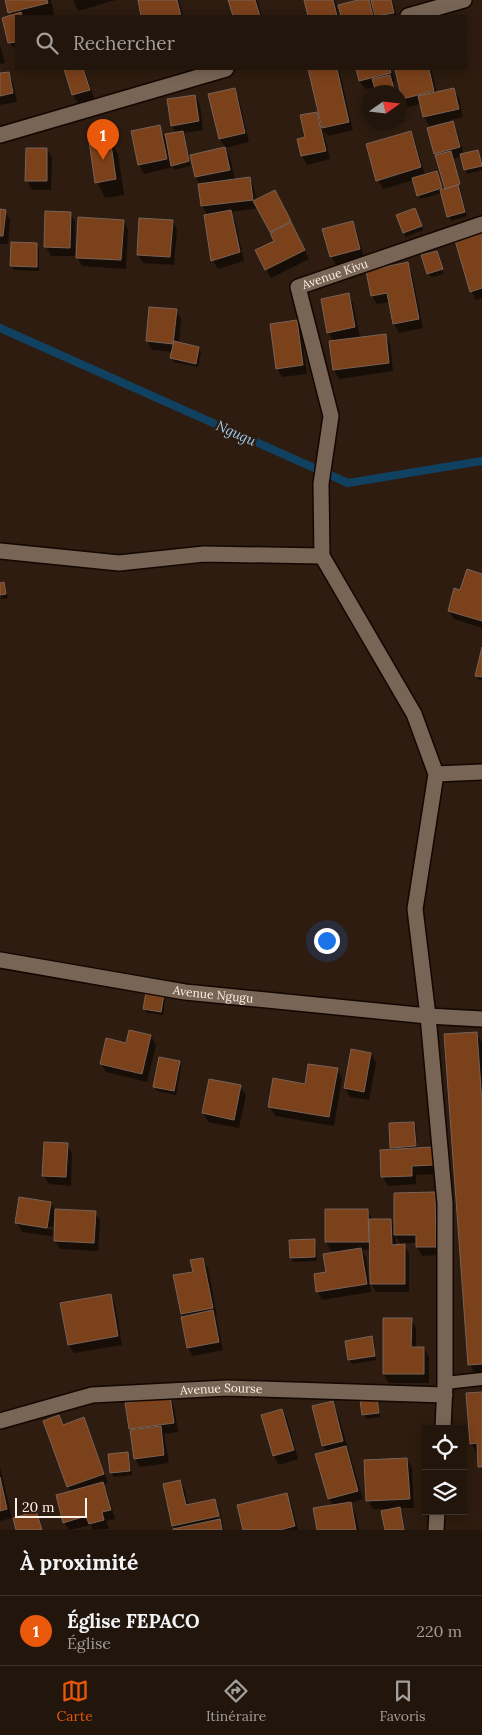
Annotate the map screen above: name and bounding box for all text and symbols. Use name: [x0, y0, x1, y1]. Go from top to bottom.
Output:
search box: [15, 15, 467, 70]
icon: search: [33, 29, 61, 57]
text: Rechercher: [73, 31, 175, 55]
north arrow: [362, 85, 407, 130]
pin: 1: [87, 119, 119, 160]
street label: Avenue Kivu: [299, 256, 370, 292]
water label: Ngugu: [213, 416, 259, 450]
your location: [314, 928, 340, 954]
street label: Avenue Ngugu: [171, 982, 254, 1006]
street label: Avenue Sourse: [179, 1380, 263, 1397]
map controls: [422, 1425, 467, 1515]
button: locate: [422, 1425, 467, 1470]
button: layers: [422, 1470, 467, 1515]
scale bar: [15, 1495, 88, 1518]
text: 20 m: [22, 1498, 54, 1516]
text: À proximité: [20, 1549, 138, 1576]
text: Église FEPACO: [67, 1609, 200, 1633]
text: 1: [33, 1621, 39, 1641]
text: 220 m: [416, 1621, 462, 1641]
text: Église: [67, 1633, 111, 1653]
tab: Carte: [57, 1677, 93, 1725]
tab: Itinéraire: [206, 1677, 266, 1725]
tab: Favoris: [380, 1677, 425, 1725]

